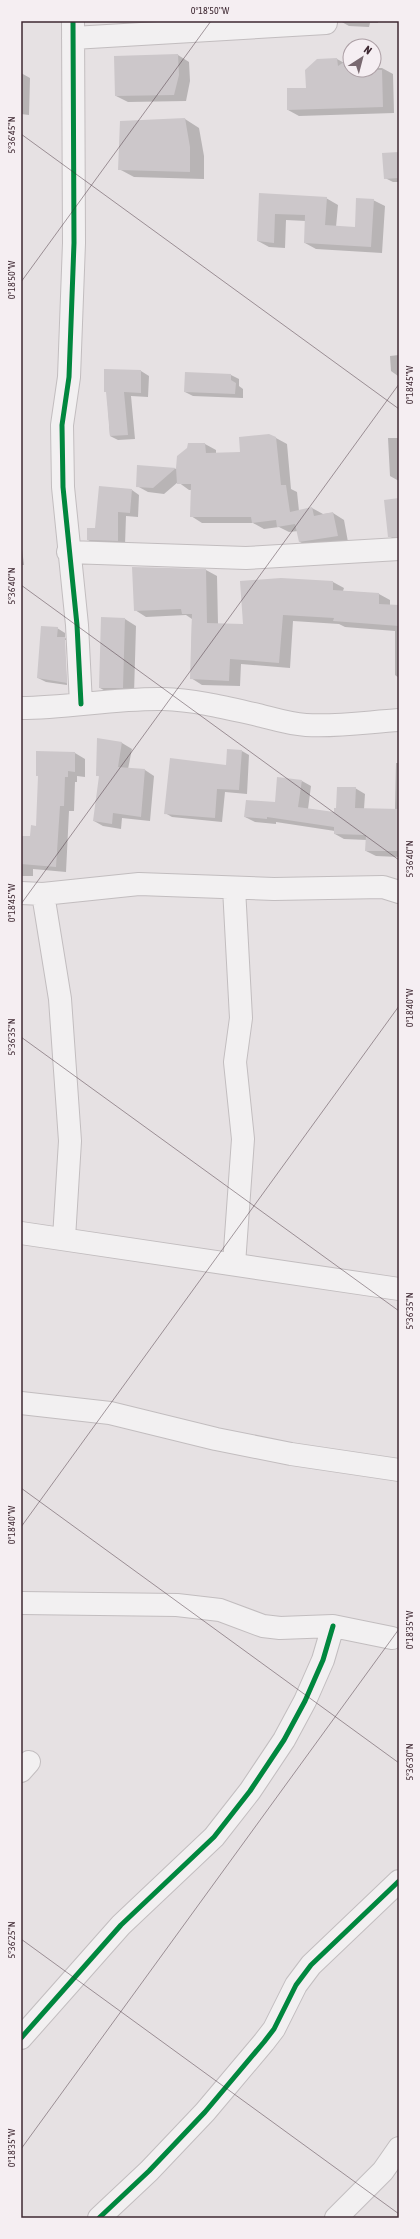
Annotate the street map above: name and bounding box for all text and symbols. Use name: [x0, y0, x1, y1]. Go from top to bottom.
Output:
text: 0°18'50"W: [191, 5, 230, 16]
north arrow: [342, 38, 382, 78]
text: N: [362, 43, 374, 57]
text: 5°36'45"N: [6, 116, 17, 154]
text: 0°18'50"W: [6, 260, 17, 299]
text: 0°18'45"W: [404, 365, 415, 404]
text: 5°36'40"N: [6, 567, 17, 605]
text: 5°36'40"N: [404, 840, 415, 878]
text: 0°18'45"W: [6, 883, 17, 922]
text: 0°18'40"W: [404, 988, 415, 1027]
text: 5°36'35"N: [6, 1018, 17, 1056]
text: 5°36'35"N: [404, 1292, 415, 1330]
text: 0°18'40"W: [6, 1505, 17, 1544]
text: 0°18'35"W: [404, 1610, 415, 1649]
text: 5°36'30"N: [404, 1743, 415, 1781]
text: 5°36'25"N: [6, 1921, 17, 1959]
text: 0°18'35"W: [6, 2128, 17, 2167]

